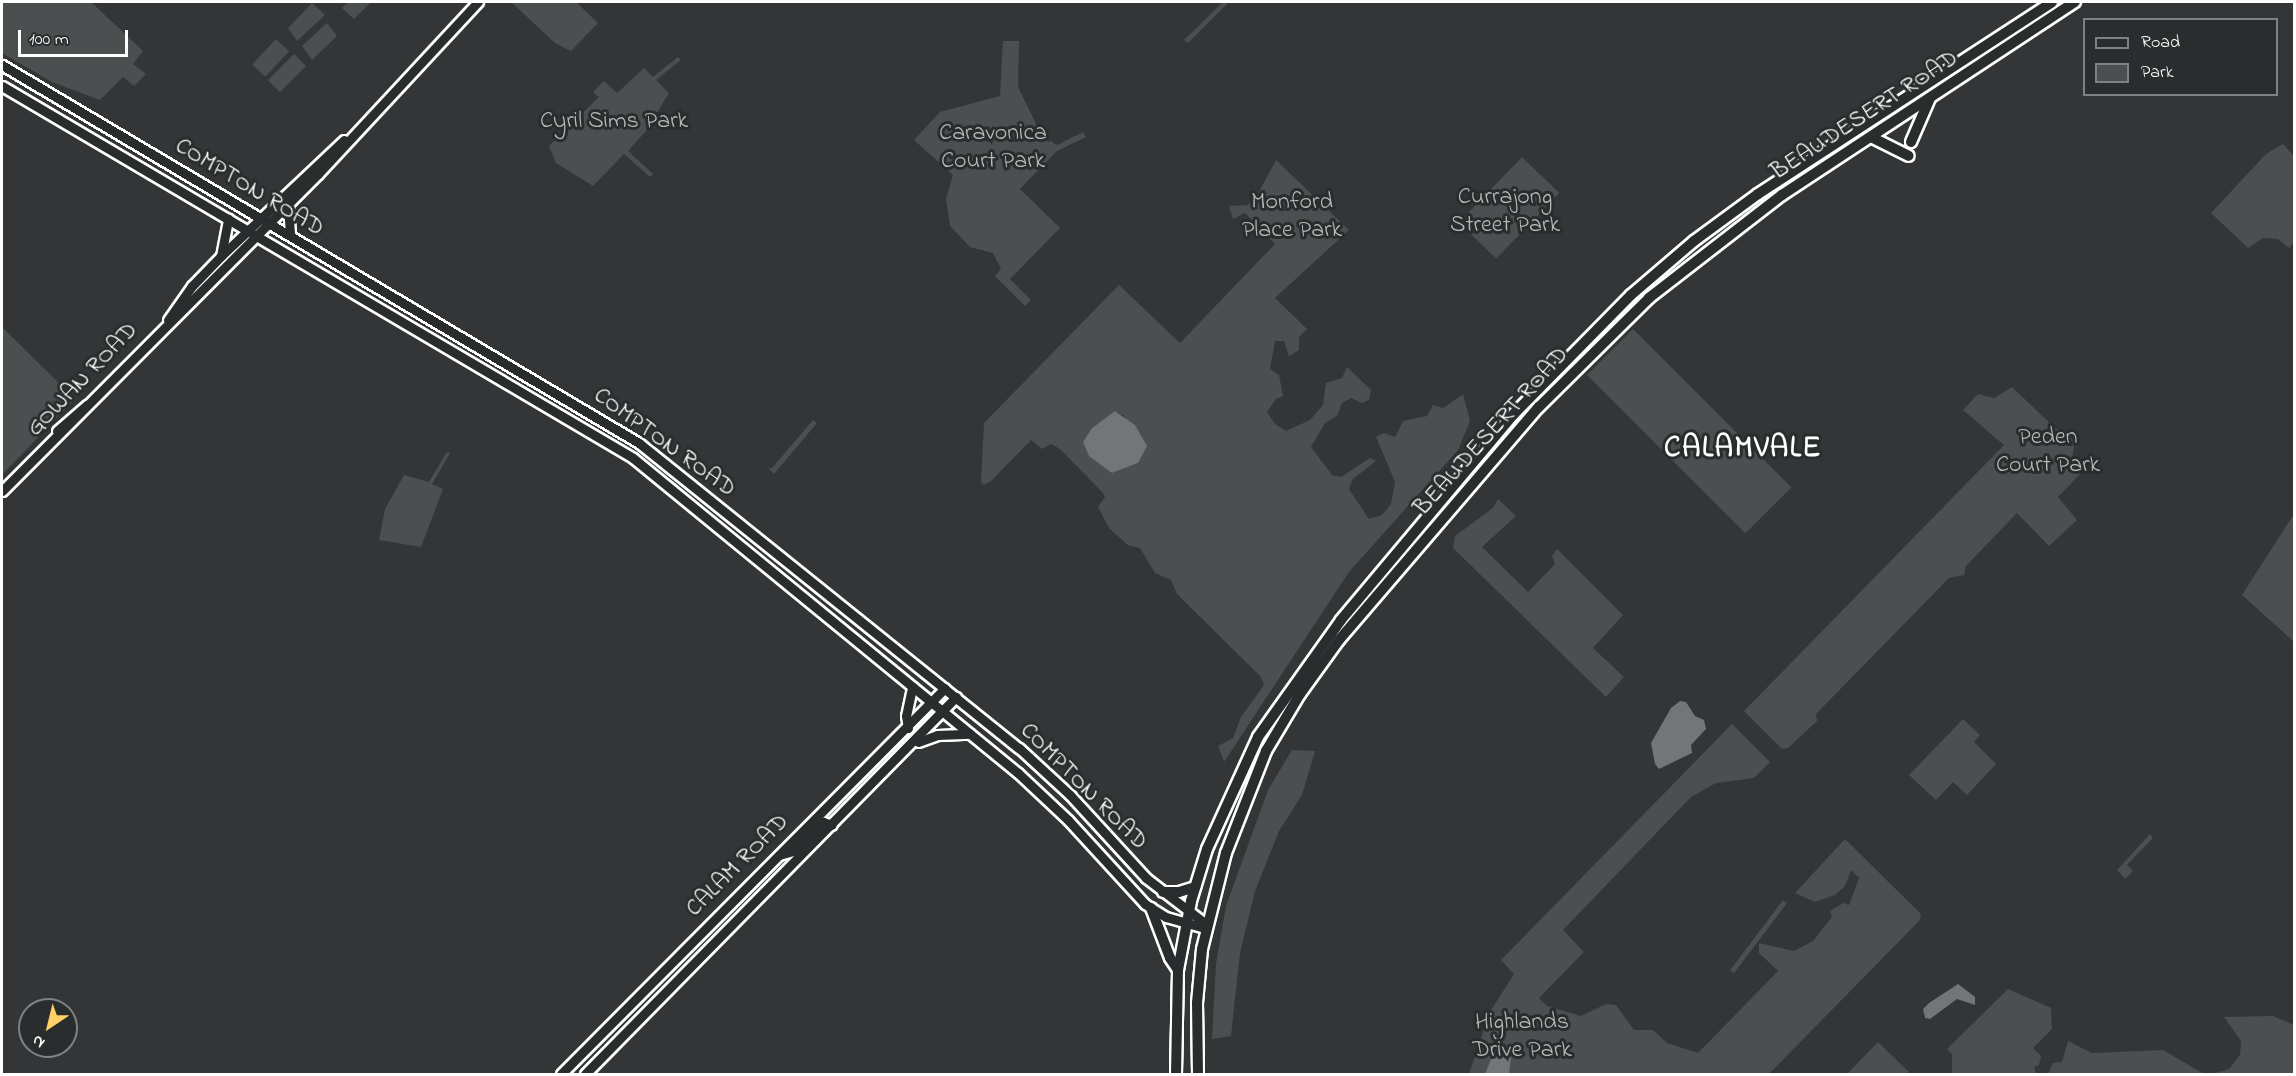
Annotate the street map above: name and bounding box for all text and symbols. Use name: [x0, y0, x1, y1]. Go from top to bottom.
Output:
scale bar: [21, 18, 130, 56]
legend: [2083, 18, 2278, 96]
text: 100 m: [29, 27, 69, 53]
text: Road: [2141, 30, 2180, 56]
street label: BEAUDESERT ROAD: [1766, 45, 1964, 187]
text: Park: [2141, 60, 2174, 86]
park label: Cyril Sims Park: [540, 108, 688, 136]
park label: Caravonica Court Park: [939, 120, 1047, 176]
street label: COMPTON ROAD: [169, 132, 329, 244]
park label: Currajong Street Park: [1450, 184, 1560, 240]
park label: Monford Place Park: [1242, 189, 1342, 245]
street label: GOWAN ROAD: [21, 317, 145, 443]
street label: BEAUDESERT ROAD: [1409, 342, 1575, 522]
street label: COMPTON ROAD: [587, 382, 741, 504]
park label: Peden Court Park: [1996, 424, 2100, 480]
district label: CALAMVALE: [1664, 431, 1822, 467]
street label: COMPTON ROAD: [1013, 717, 1153, 857]
street label: CALAM ROAD: [680, 808, 796, 924]
north arrow: [18, 998, 78, 1058]
park label: Highlands Drive Park: [1472, 1009, 1572, 1065]
text: N: [28, 1028, 50, 1054]

